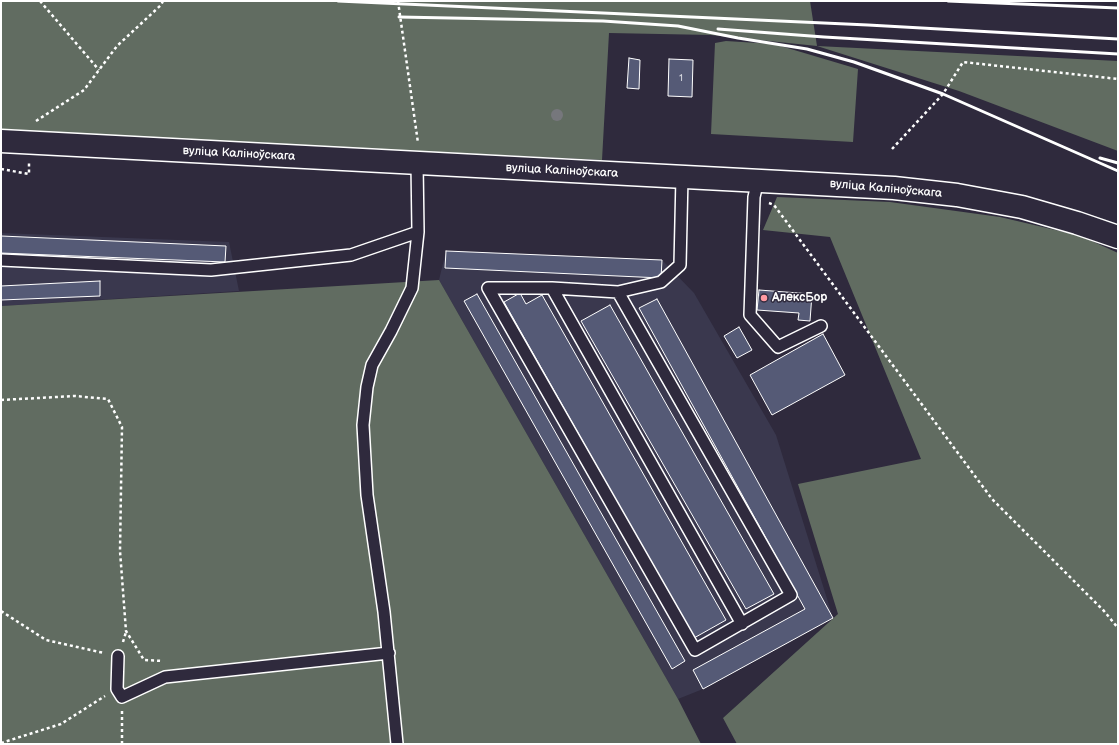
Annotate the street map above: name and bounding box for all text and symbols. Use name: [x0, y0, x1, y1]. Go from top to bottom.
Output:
house number: 1: [679, 72, 683, 84]
street label: вуліца Каліноўскага: [182, 144, 296, 164]
street label: вуліца Каліноўскага: [505, 161, 619, 181]
street label: вуліца Каліноўскага: [829, 177, 943, 201]
place label: АлексБор: [772, 291, 827, 305]
marker: АлексБор: [759, 293, 769, 303]

